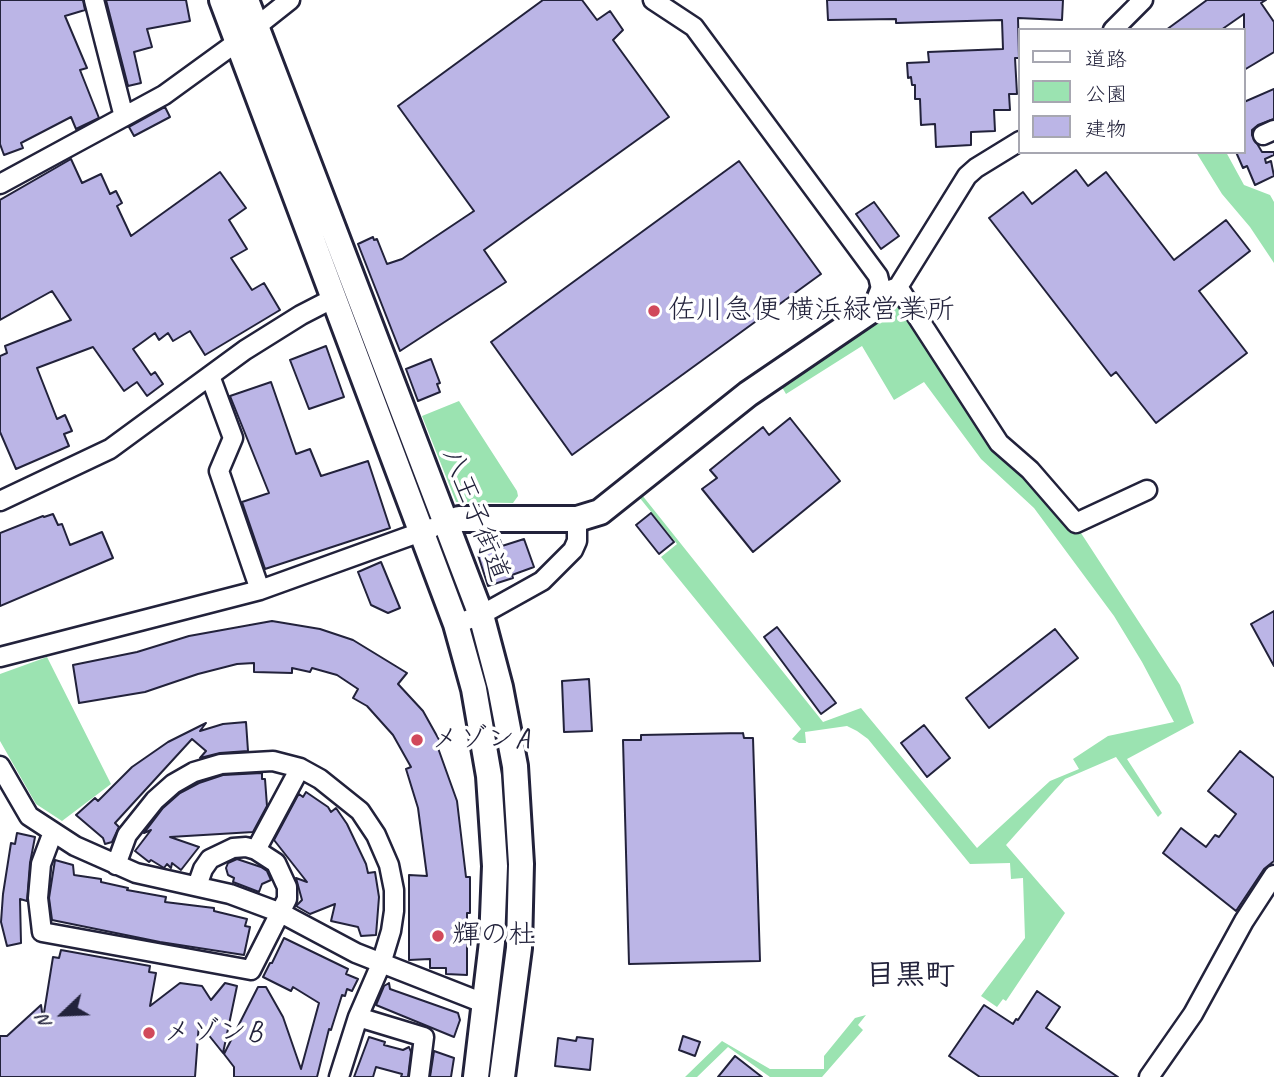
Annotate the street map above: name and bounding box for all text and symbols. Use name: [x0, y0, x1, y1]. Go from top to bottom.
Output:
legend: [1018, 28, 1246, 154]
text: 道路: [1085, 46, 1127, 72]
text: 公園: [1085, 81, 1127, 107]
text: 建物: [1085, 116, 1127, 142]
place label: 佐川急便 横浜緑営業所: [668, 294, 955, 328]
marker: 佐川急便 横浜緑営業所: [646, 303, 662, 319]
street label: 八王子街道: [434, 444, 516, 586]
place label: メゾンA: [431, 723, 529, 757]
marker: メゾンA: [409, 732, 425, 748]
place label: 輝の杜: [452, 919, 536, 953]
marker: 輝の杜: [430, 928, 446, 944]
district label: 目黒町: [865, 958, 955, 994]
north arrow: [28, 979, 98, 1049]
text: N: [30, 1012, 57, 1032]
place label: メゾンB: [163, 1016, 262, 1050]
marker: メゾンB: [141, 1025, 157, 1041]

